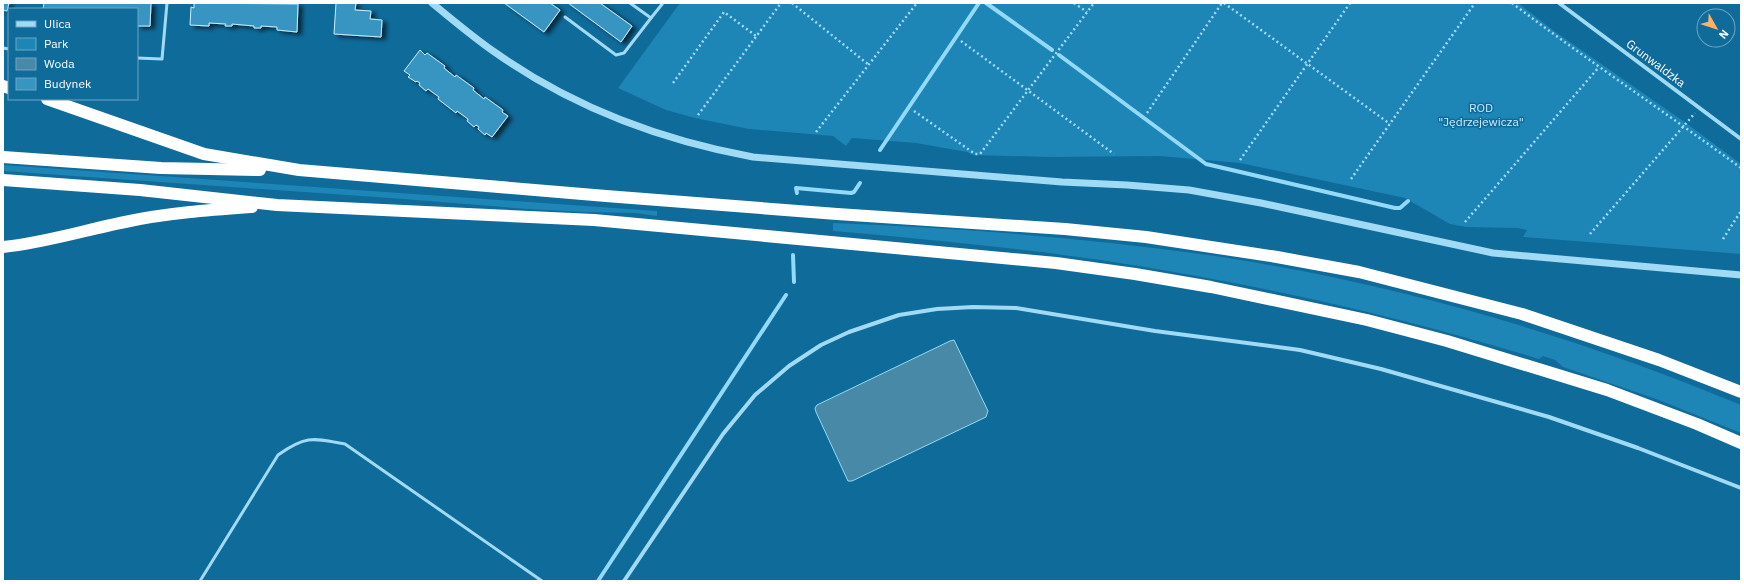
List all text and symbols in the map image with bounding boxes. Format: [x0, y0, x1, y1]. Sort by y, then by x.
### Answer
legend [8, 8, 138, 100]
north arrow [1696, 8, 1736, 48]
text: Ulica [44, 16, 71, 31]
text: N [1716, 27, 1732, 42]
text: Park [44, 36, 69, 51]
street label: Grunwaldzka [1623, 36, 1689, 90]
text: Woda [44, 56, 75, 71]
text: Budynek [44, 76, 92, 91]
park label: ROD "Jędrzejewicza" [1438, 100, 1524, 129]

